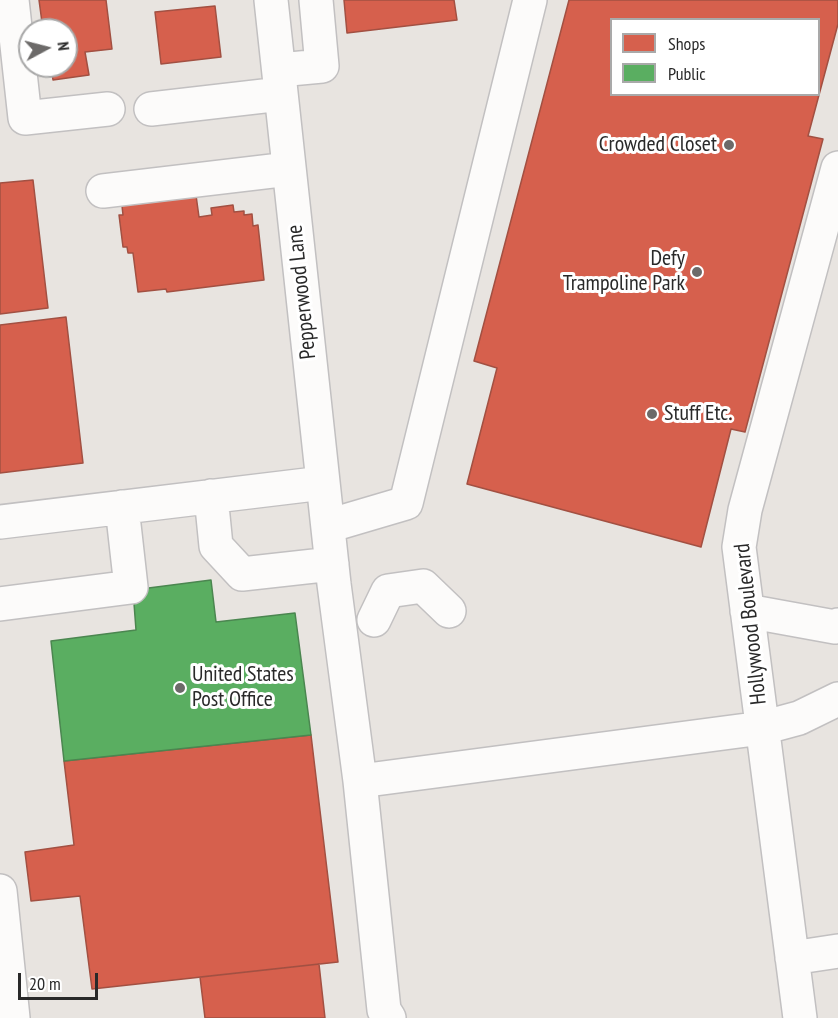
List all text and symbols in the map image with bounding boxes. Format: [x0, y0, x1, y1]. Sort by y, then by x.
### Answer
north arrow [18, 18, 78, 78]
legend [610, 18, 820, 96]
text: Shops [668, 32, 705, 55]
text: N [53, 41, 74, 52]
text: Public [668, 62, 706, 85]
place label: Crowded Closet [599, 132, 717, 158]
marker: Crowded Closet [722, 138, 736, 152]
street label: Pepperwood Lane [282, 224, 322, 360]
place label: Defy Trampoline Park [563, 246, 685, 298]
marker: Defy Trampoline Park [690, 265, 704, 279]
place label: Stuff Etc. [664, 401, 732, 427]
marker: Stuff Etc. [645, 407, 659, 421]
street label: Hollywood Boulevard [729, 542, 773, 706]
place label: United States Post Office [192, 662, 294, 714]
marker: United States Post Office [173, 681, 187, 695]
scale bar [21, 961, 100, 999]
text: 20 m [29, 972, 61, 995]

